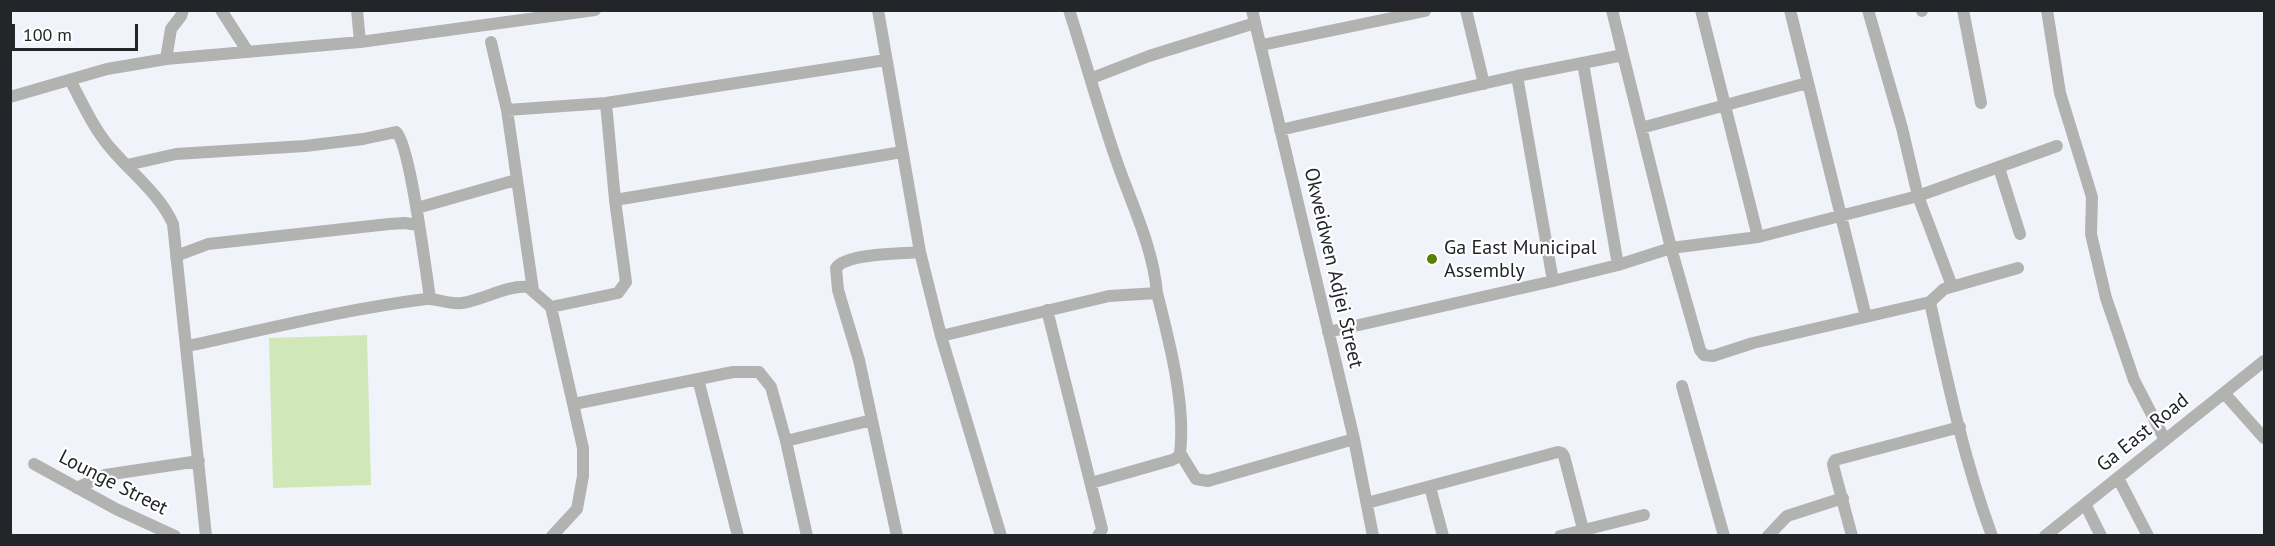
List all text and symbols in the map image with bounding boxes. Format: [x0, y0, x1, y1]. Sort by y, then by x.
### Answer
scale bar [15, 12, 141, 50]
text: 100 m [23, 23, 72, 46]
street label: Okweidwen Adjei Street [1298, 166, 1368, 370]
place label: Ga East Municipal Assembly [1444, 236, 1597, 283]
marker: Ga East Municipal Assembly [1425, 252, 1439, 266]
street label: Ga East Road [2092, 389, 2194, 477]
street label: Lounge Street [55, 445, 171, 521]

